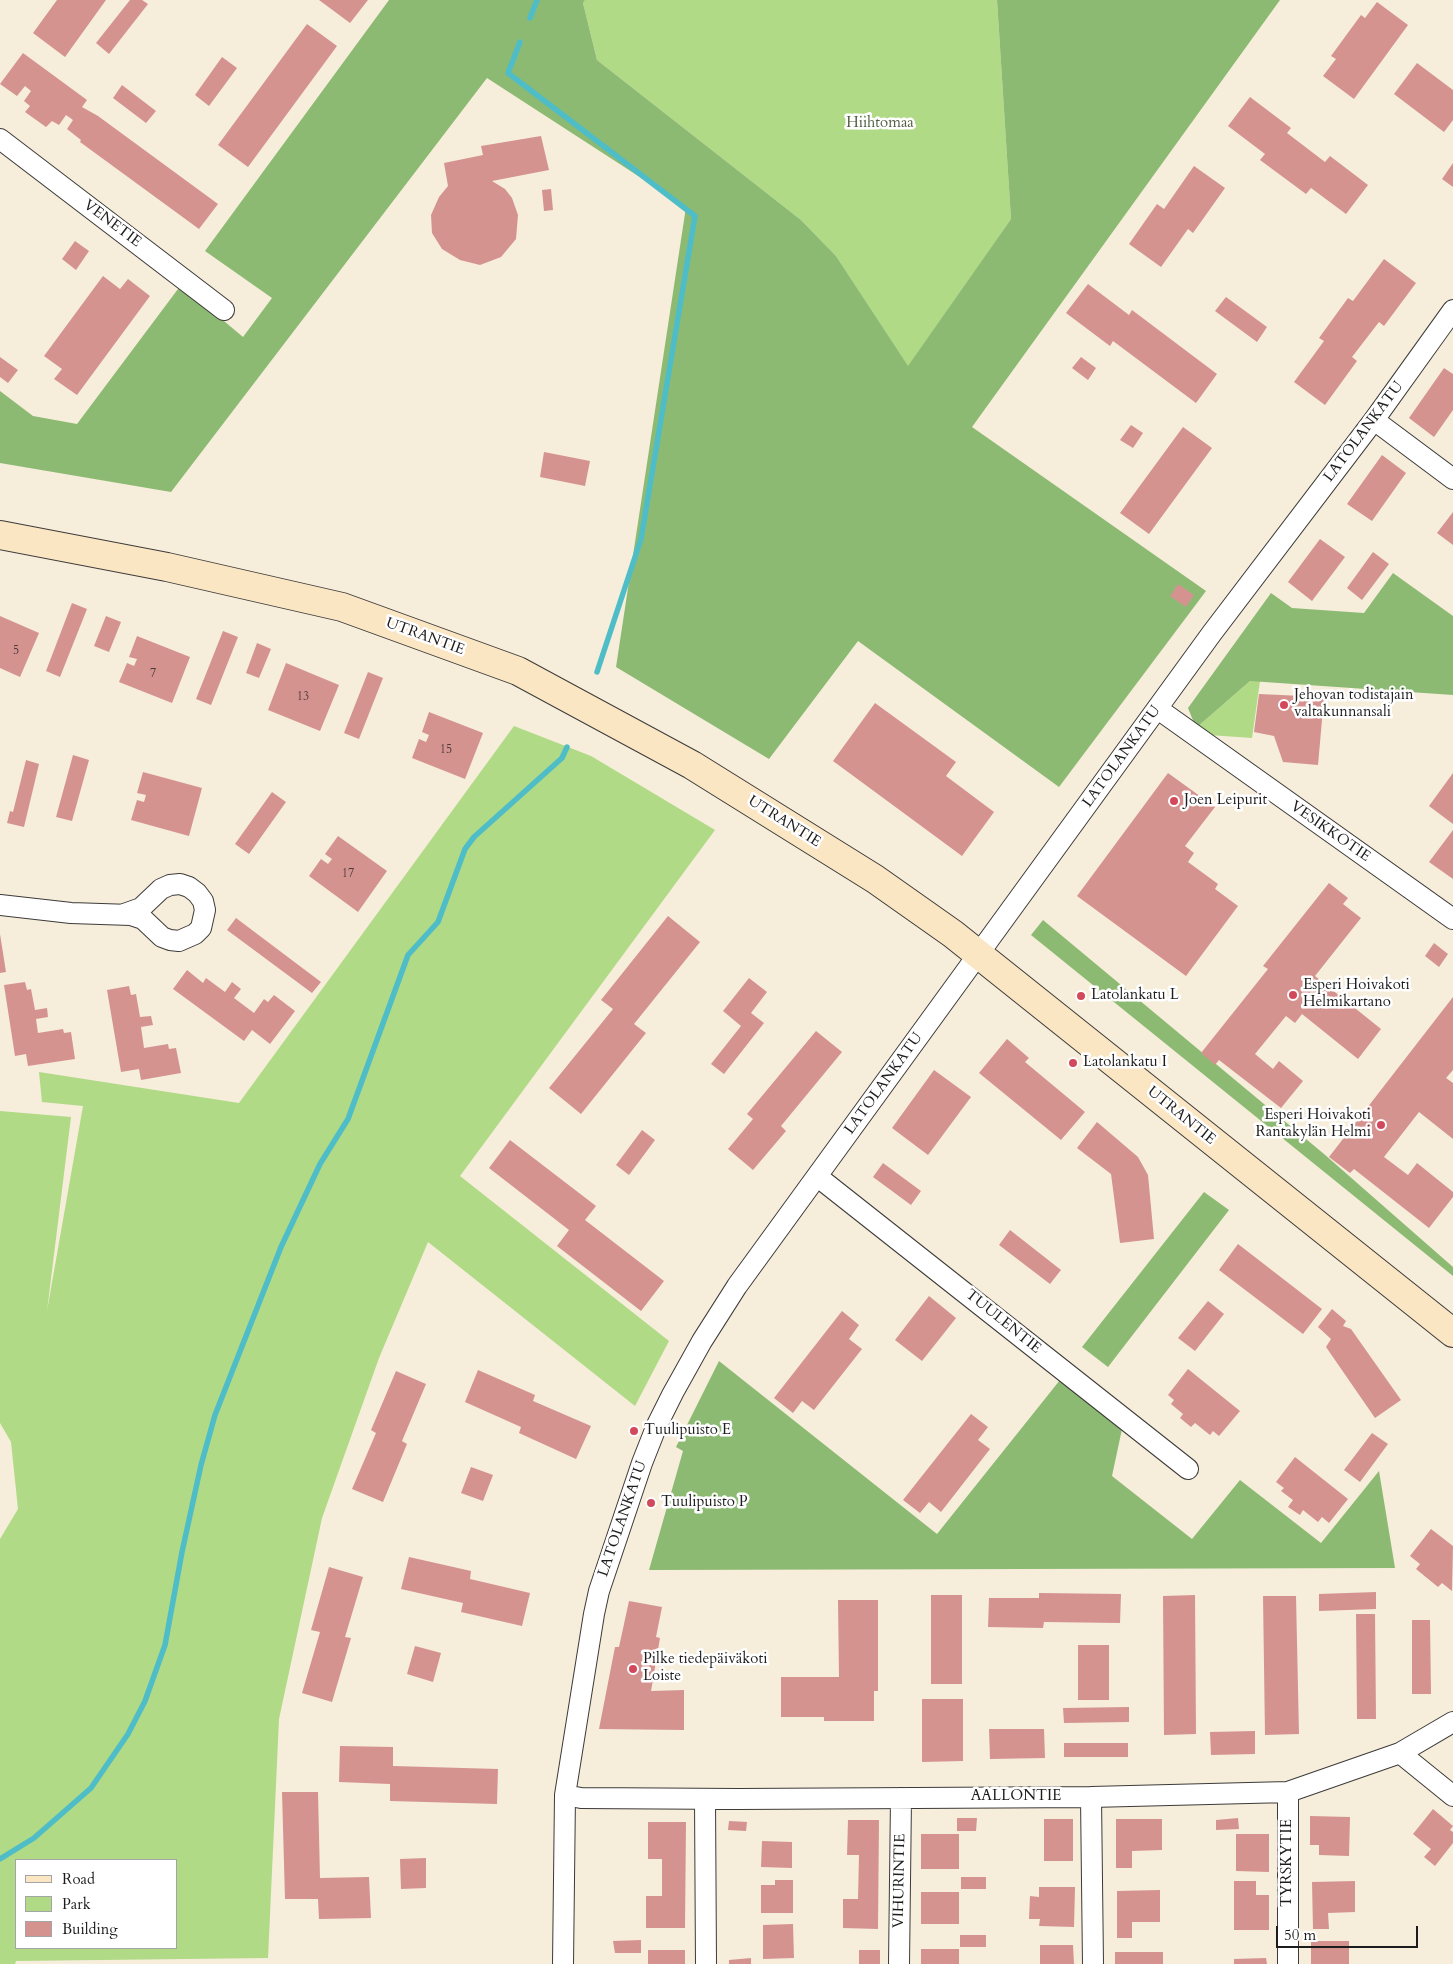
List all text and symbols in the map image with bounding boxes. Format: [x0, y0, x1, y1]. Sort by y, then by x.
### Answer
park label: Hiihtomaa [846, 115, 914, 133]
street label: VENETIE [80, 196, 144, 252]
street label: LATOLANKATU [1320, 378, 1408, 486]
street label: UTRANTIE [383, 614, 467, 660]
house number: 5 [13, 644, 19, 658]
house number: 7 [150, 667, 156, 681]
place label: Jehovan todistajain valtakunnansali [1294, 687, 1414, 722]
house number: 13 [297, 690, 309, 704]
marker: Jehovan todistajain valtakunnansali [1278, 699, 1290, 711]
street label: LATOLANKATU [1079, 703, 1165, 811]
house number: 15 [440, 743, 452, 757]
place label: Joen Leipurit [1184, 792, 1267, 810]
street label: UTRANTIE [744, 793, 824, 851]
marker: Joen Leipurit [1168, 795, 1180, 807]
street label: VESIKKOTIE [1287, 798, 1373, 866]
house number: 17 [342, 867, 354, 881]
place label: Esperi Hoivakoti Helmikartano [1303, 977, 1410, 1012]
place label: Latolankatu L [1091, 987, 1179, 1005]
marker: Esperi Hoivakoti Helmikartano [1287, 989, 1299, 1001]
marker: Latolankatu L [1075, 990, 1087, 1002]
street label: LATOLANKATU [841, 1030, 927, 1138]
place label: Latolankatu I [1083, 1054, 1167, 1072]
marker: Latolankatu I [1067, 1057, 1079, 1069]
street label: UTRANTIE [1143, 1083, 1219, 1149]
place label: Esperi Hoivakoti Rantakylän Helmi [1255, 1107, 1371, 1142]
marker: Esperi Hoivakoti Rantakylän Helmi [1375, 1119, 1387, 1131]
street label: TUULENTIE [962, 1286, 1044, 1358]
place label: Tuulipuisto E [644, 1422, 731, 1440]
marker: Tuulipuisto E [628, 1425, 640, 1437]
street label: LATOLANKATU [595, 1459, 651, 1579]
place label: Tuulipuisto P [661, 1494, 748, 1512]
marker: Tuulipuisto P [645, 1497, 657, 1509]
place label: Pilke tiedepäiväkoti Loiste [643, 1651, 767, 1686]
marker: Pilke tiedepäiväkoti Loiste [627, 1663, 639, 1675]
street label: AALLONTIE [971, 1788, 1061, 1806]
street label: TYRSKYTIE [1279, 1819, 1297, 1907]
street label: VIHURINTIE [890, 1834, 910, 1928]
legend [15, 1859, 178, 1949]
text: Road [62, 1869, 95, 1889]
text: Park [62, 1894, 91, 1914]
scale bar [1278, 1916, 1420, 1948]
text: Building [62, 1919, 118, 1939]
text: 50 m [1284, 1925, 1316, 1945]

